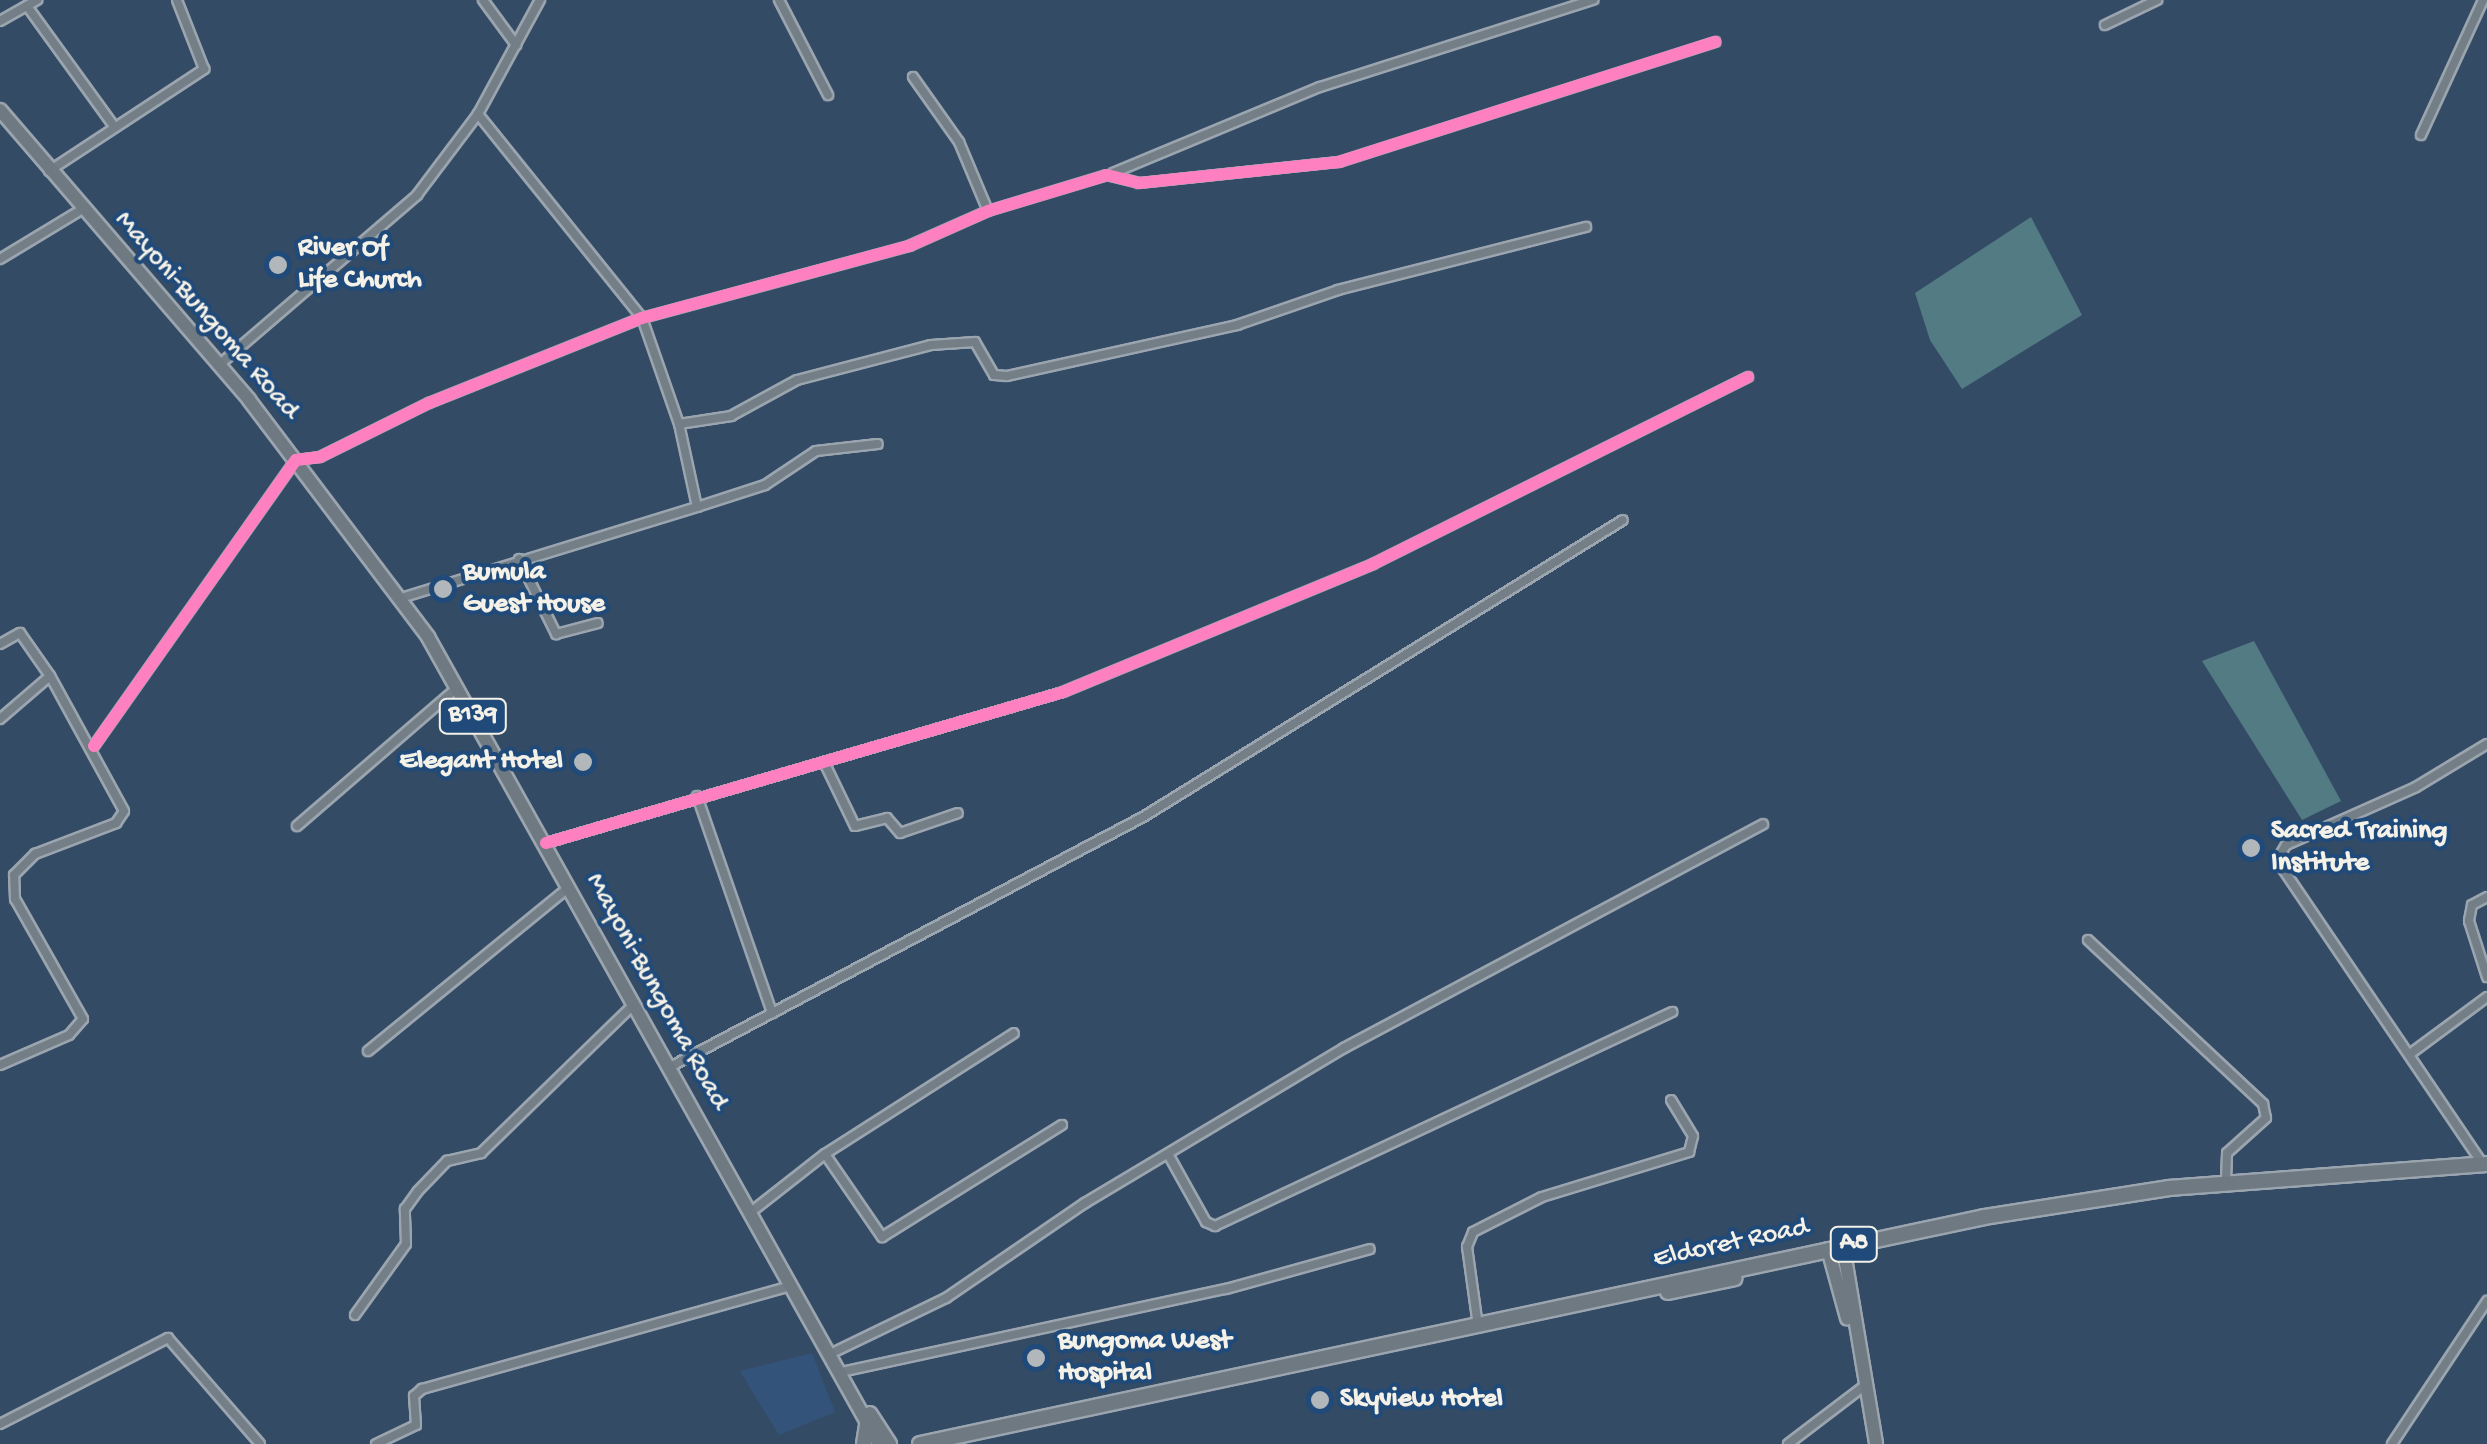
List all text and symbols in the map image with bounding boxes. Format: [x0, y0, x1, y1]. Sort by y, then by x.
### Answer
street label: Mayoni-Bungoma Road [106, 205, 306, 427]
place label: River Of Life Church [298, 232, 422, 298]
marker: River Of Life Church [267, 254, 289, 276]
place label: Bumula Guest House [463, 556, 605, 622]
marker: Bumula Guest House [432, 578, 454, 600]
road number: B139 [438, 696, 508, 736]
place label: Elegant Hotel [400, 745, 563, 779]
marker: Elegant Hotel [572, 751, 594, 773]
place label: Sacred Training Institute [2271, 815, 2447, 881]
marker: Sacred Training Institute [2240, 837, 2262, 859]
street label: Mayoni-Bungoma Road [577, 868, 735, 1116]
street label: Eldoret Road [1650, 1211, 1812, 1277]
road number: A8 [1829, 1224, 1879, 1264]
place label: Bungoma West Hospital [1058, 1325, 1231, 1391]
marker: Bungoma West Hospital [1023, 1345, 1049, 1371]
place label: Skyview Hotel [1340, 1383, 1503, 1417]
marker: Skyview Hotel [1309, 1389, 1331, 1411]

